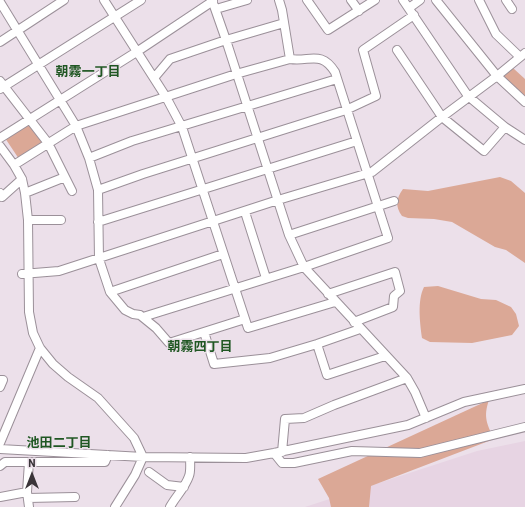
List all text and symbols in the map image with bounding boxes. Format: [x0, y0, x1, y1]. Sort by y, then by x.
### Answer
district label: 朝霧一丁目 [56, 64, 120, 80]
district label: 朝霧四丁目 [168, 339, 232, 355]
district label: 池田二丁目 [27, 435, 91, 451]
north arrow [12, 455, 52, 495]
text: N [28, 456, 36, 469]

